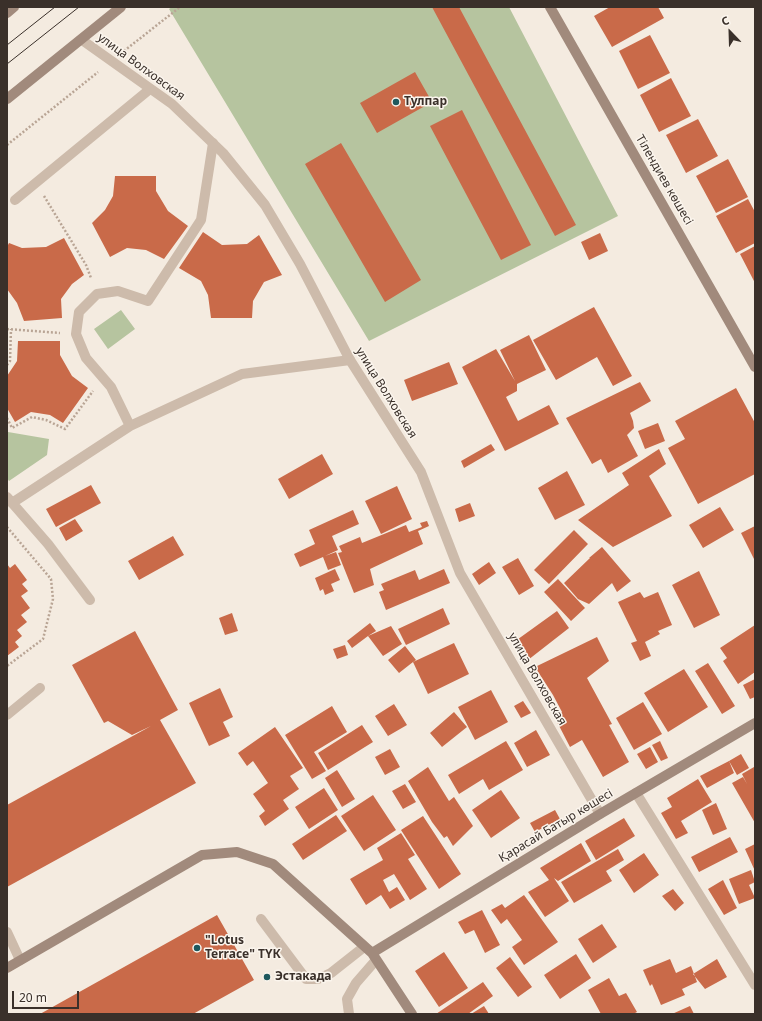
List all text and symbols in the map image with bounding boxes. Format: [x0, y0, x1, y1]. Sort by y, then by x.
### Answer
north arrow [710, 12, 750, 52]
text: С [719, 12, 731, 29]
street label: улица Волховская [94, 30, 188, 104]
place label: Тулпар [404, 95, 447, 109]
marker: Тулпар [391, 97, 401, 107]
street label: Тілендиев көшесі [632, 132, 696, 228]
street label: улица Волховская [352, 345, 420, 441]
street label: улица Волховская [505, 630, 569, 728]
street label: Қарасай Батыр көшесі [496, 786, 616, 866]
place label: "Lotus Terrace" ТҮК [205, 934, 281, 962]
marker: "Lotus Terrace" ТҮК [192, 943, 202, 953]
place label: Эстакада [275, 970, 331, 984]
marker: Эстакада [262, 972, 272, 982]
scale bar [14, 983, 81, 1009]
text: 20 m [19, 989, 47, 1006]

